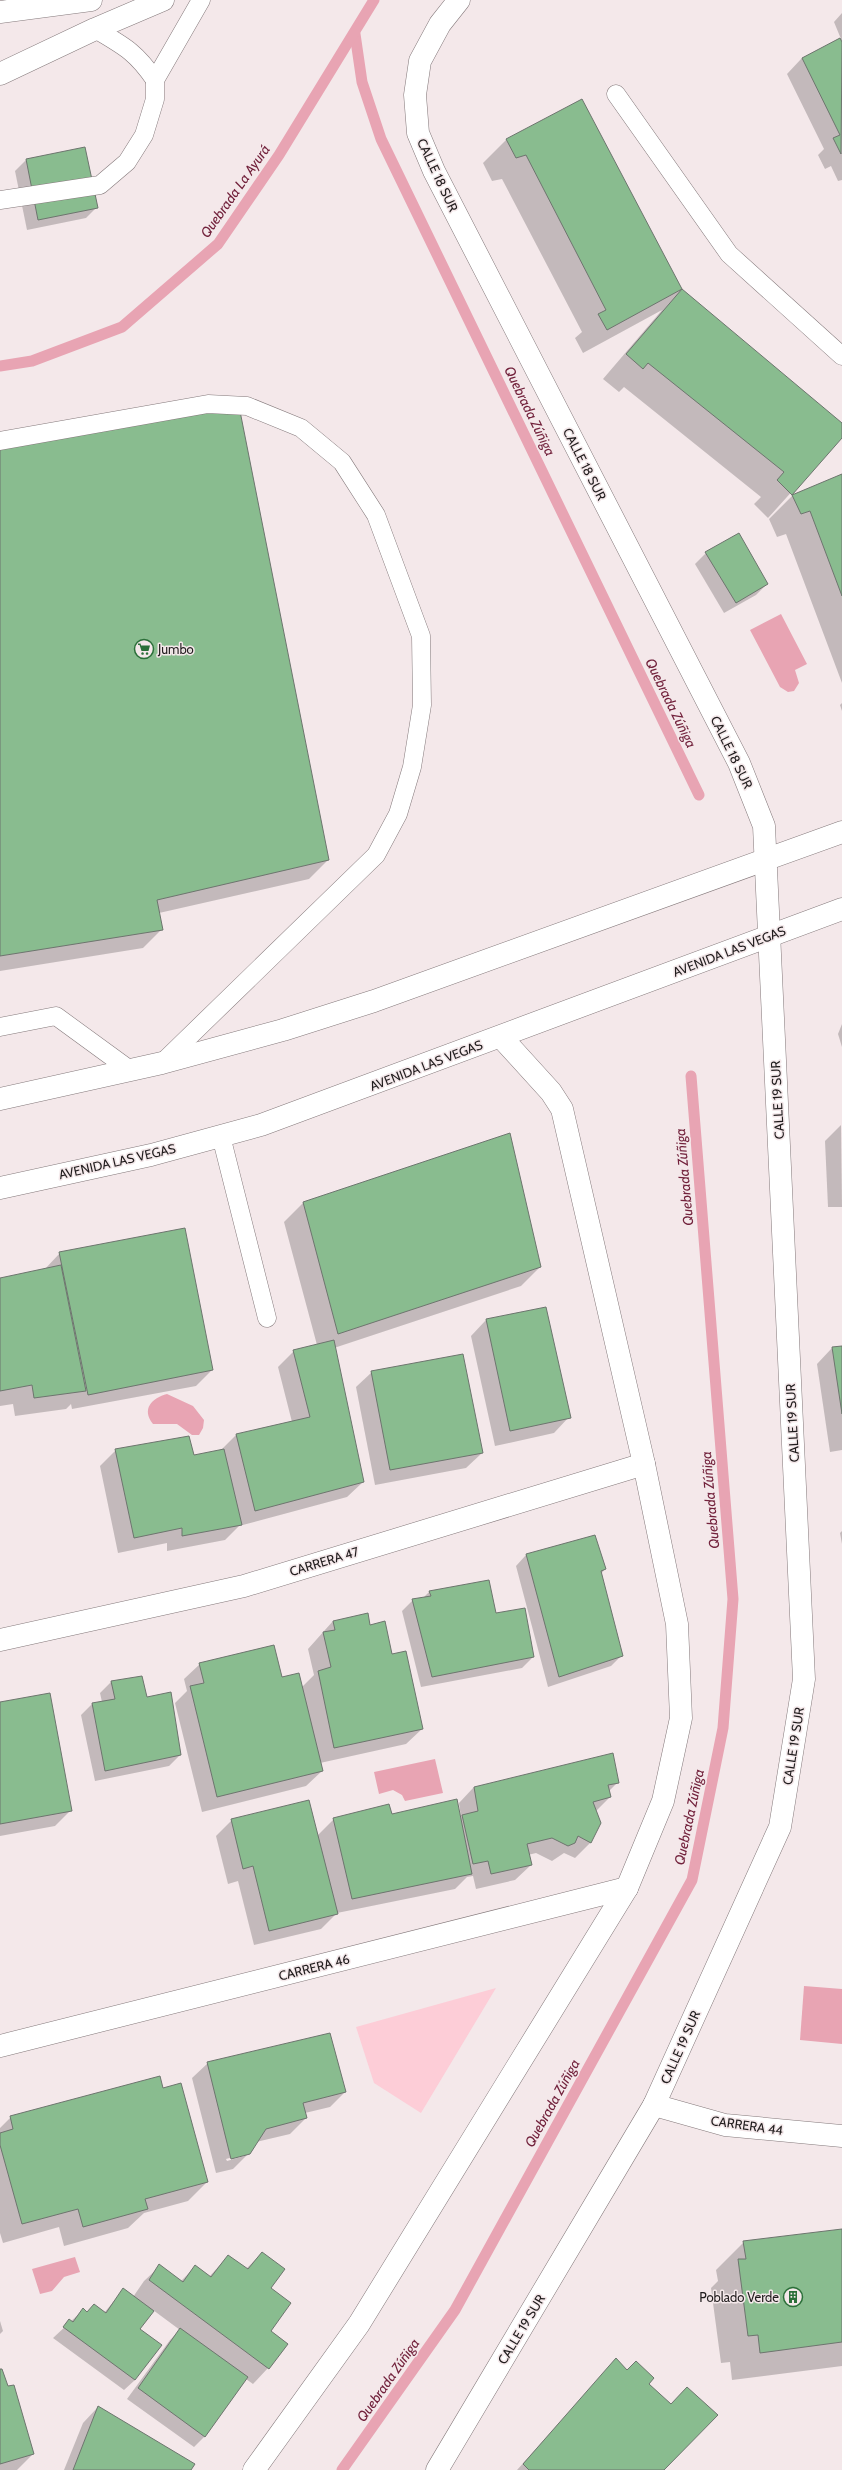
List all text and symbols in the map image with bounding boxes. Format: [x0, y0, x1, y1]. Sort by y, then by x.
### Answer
street label: CALLE 18 SUR [414, 136, 462, 214]
water label: Quebrada La Ayurá [196, 141, 274, 241]
water label: Quebrada Zúñiga [501, 363, 559, 459]
street label: CALLE 18 SUR [560, 425, 610, 503]
supermarket icon: Jumbo [133, 638, 155, 660]
place label: Jumbo [157, 641, 194, 657]
water label: Quebrada Zúñiga [642, 655, 700, 751]
street label: CALLE 18 SUR [707, 713, 757, 791]
street label: AVENIDA LAS VEGAS [670, 922, 788, 980]
street label: AVENIDA LAS VEGAS [367, 1036, 485, 1094]
street label: CALLE 19 SUR [767, 1060, 787, 1140]
water label: Quebrada Zúñiga [671, 1128, 697, 1226]
street label: AVENIDA LAS VEGAS [57, 1140, 177, 1182]
street label: CALLE 19 SUR [782, 1383, 802, 1463]
water label: Quebrada Zúñiga [697, 1451, 723, 1549]
street label: CARRERA 47 [287, 1543, 361, 1579]
street label: CALLE 19 SUR [779, 1706, 807, 1786]
water label: Quebrada Zúñiga [670, 1767, 708, 1867]
street label: CARRERA 46 [277, 1950, 351, 1984]
street label: CALLE 19 SUR [657, 2008, 703, 2086]
water label: Quebrada Zúñiga [520, 2056, 584, 2150]
street label: CARRERA 44 [710, 2112, 785, 2138]
building icon: Poblado Verde [782, 2286, 804, 2308]
place label: Poblado Verde [699, 2289, 779, 2305]
street label: CALLE 19 SUR [494, 2291, 548, 2367]
water label: Quebrada Zúñiga [353, 2335, 423, 2425]

